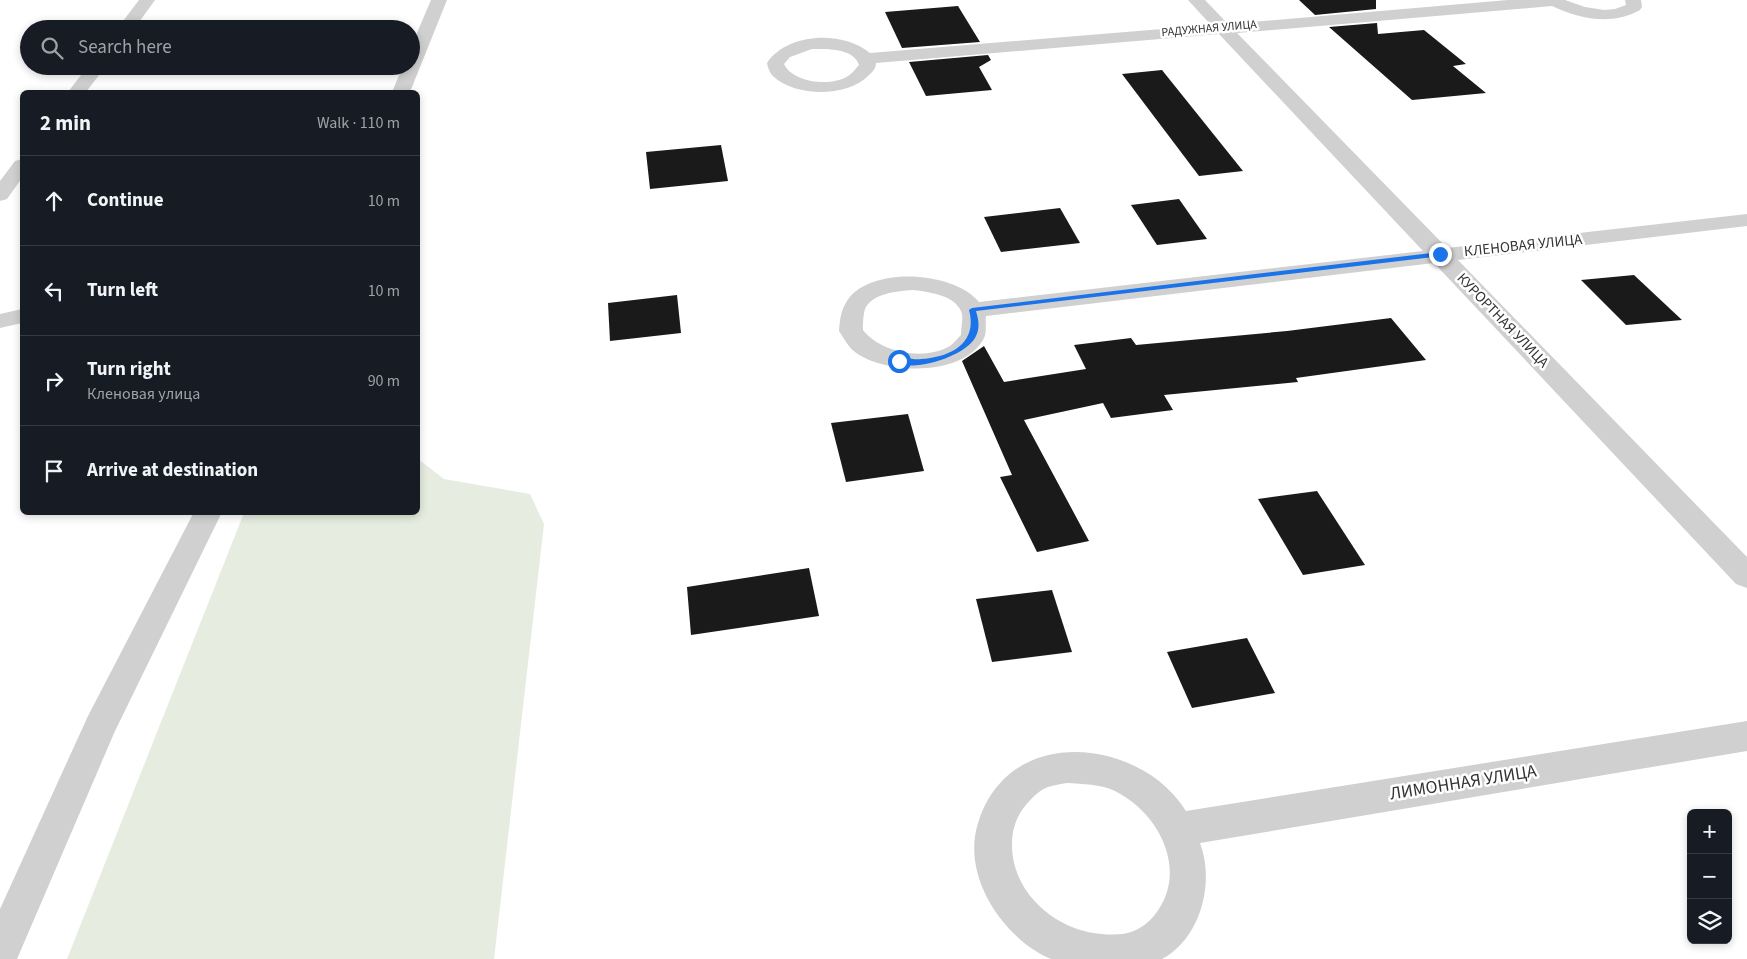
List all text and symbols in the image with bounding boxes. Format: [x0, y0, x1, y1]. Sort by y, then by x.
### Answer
street label: РАДУЖНАЯ УЛИЦА [1161, 16, 1258, 41]
search box [20, 20, 420, 75]
icon: search [38, 34, 66, 62]
text: Search here [78, 34, 172, 61]
text: 2 min [40, 108, 91, 138]
text: Walk · 110 m [317, 112, 400, 134]
icon: ahead [40, 187, 68, 215]
text: Continue [87, 187, 164, 214]
text: 10 m [368, 190, 400, 212]
street label: КЛЕНОВАЯ УЛИЦА [1463, 229, 1584, 262]
route end [1429, 243, 1452, 266]
street label: КУРОРТНАЯ УЛИЦА [1452, 268, 1554, 373]
icon: left [40, 277, 68, 305]
text: Turn left [87, 277, 158, 304]
text: 10 m [368, 280, 400, 302]
route start [888, 350, 911, 373]
text: Turn right [87, 356, 171, 383]
icon: right [40, 367, 68, 395]
text: 90 m [368, 370, 400, 392]
text: Кленовая улица [87, 383, 200, 405]
icon: arrive [40, 457, 68, 485]
text: Arrive at destination [87, 457, 258, 484]
street label: ЛИМОННАЯ УЛИЦА [1388, 759, 1538, 806]
map controls [1687, 809, 1732, 944]
button: + [1687, 809, 1732, 854]
button: − [1687, 854, 1732, 899]
button: layers [1687, 899, 1732, 944]

